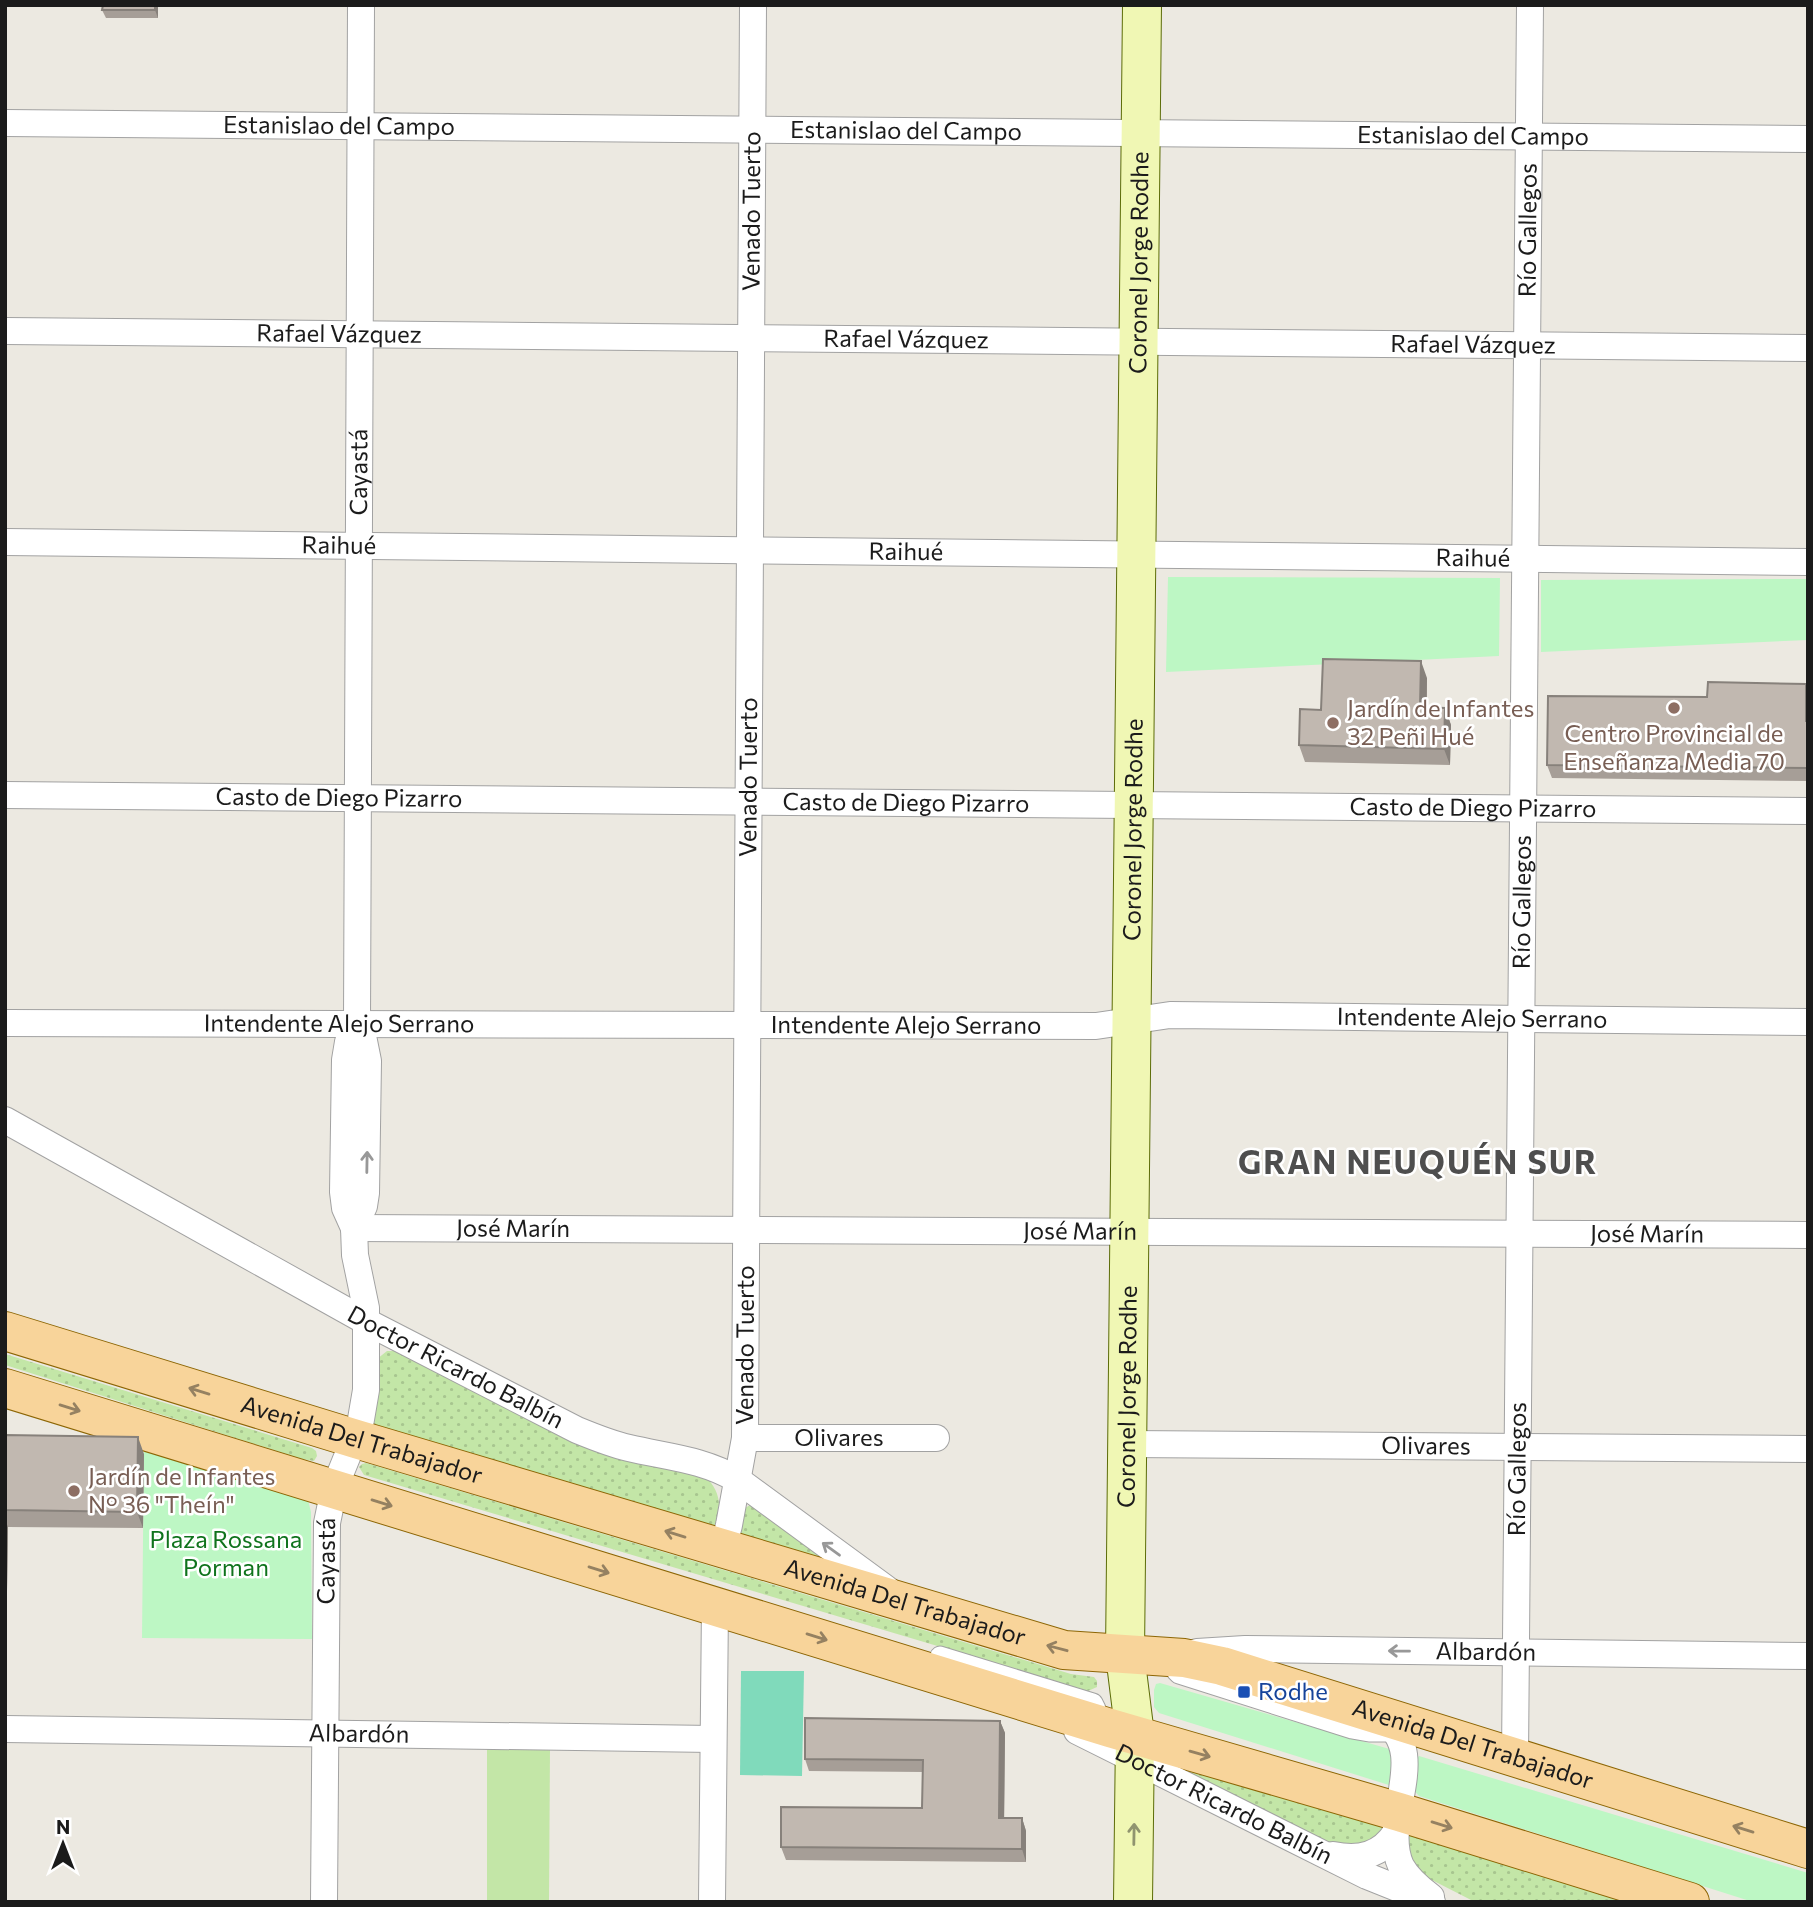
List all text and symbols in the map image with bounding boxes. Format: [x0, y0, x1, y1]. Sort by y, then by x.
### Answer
street label: Estanislao del Campo [223, 109, 455, 140]
street label: Estanislao del Campo [790, 114, 1022, 145]
street label: Estanislao del Campo [1357, 119, 1589, 150]
street label: Venado Tuerto [735, 131, 765, 291]
street label: Coronel Jorge Rodhe [1122, 151, 1153, 374]
street label: Río Gallegos [1512, 163, 1542, 297]
street label: Rafael Vázquez [256, 317, 422, 348]
street label: Rafael Vázquez [823, 323, 989, 353]
street label: Rafael Vázquez [1390, 328, 1556, 359]
street label: Cayastá [343, 429, 372, 515]
street label: Raihué [302, 529, 376, 559]
street label: Raihué [869, 536, 943, 565]
street label: Raihué [1435, 542, 1510, 572]
place label: Jardín de Infantes 32 Peñi Hué [1347, 693, 1534, 750]
street label: Venado Tuerto [732, 697, 762, 857]
marker: Centro Provincial de Enseñanza Media 70 [1666, 700, 1682, 716]
marker: Jardín de Infantes 32 Peñi Hué [1325, 715, 1341, 731]
street label: Coronel Jorge Rodhe [1116, 718, 1148, 941]
place label: Centro Provincial de Enseñanza Media 70 [1563, 718, 1785, 775]
street label: Casto de Diego Pizarro [215, 781, 463, 812]
street label: Casto de Diego Pizarro [782, 786, 1029, 817]
street label: Casto de Diego Pizarro [1349, 791, 1596, 822]
street label: Río Gallegos [1506, 835, 1536, 969]
street label: Intendente Alejo Serrano [1337, 1001, 1608, 1033]
street label: Intendente Alejo Serrano [204, 1008, 474, 1037]
street label: Intendente Alejo Serrano [771, 1009, 1041, 1039]
district label: GRAN NEUQUÉN SUR [1238, 1141, 1598, 1181]
one-way arrow [360, 1151, 373, 1174]
street label: José Marín [456, 1212, 570, 1242]
street label: José Marín [1023, 1215, 1137, 1245]
street label: José Marín [1590, 1218, 1704, 1247]
street label: Venado Tuerto [729, 1265, 759, 1425]
street label: Coronel Jorge Rodhe [1111, 1285, 1142, 1508]
street label: Doctor Ricardo Balbín [343, 1298, 569, 1434]
one-way arrow [188, 1383, 210, 1396]
street label: Avenida Del Trabajador [238, 1389, 487, 1489]
street label: Río Gallegos [1501, 1402, 1531, 1536]
one-way arrow [59, 1403, 81, 1416]
street label: Olivares [794, 1422, 884, 1451]
street label: Olivares [1381, 1430, 1471, 1460]
place label: Jardín de Infantes N° 36 "Theín" [88, 1461, 275, 1518]
marker: Jardín de Infantes N° 36 "Theín" [66, 1483, 82, 1499]
one-way arrow [370, 1498, 392, 1511]
street label: Cayastá [310, 1518, 340, 1604]
park label: Plaza Rossana Porman [150, 1524, 302, 1581]
one-way arrow [664, 1527, 686, 1540]
one-way arrow [823, 1541, 841, 1556]
street label: Avenida Del Trabajador [781, 1551, 1030, 1651]
one-way arrow [588, 1565, 610, 1578]
one-way arrow [805, 1632, 827, 1645]
street label: Albardón [1435, 1635, 1536, 1666]
one-way arrow [1046, 1641, 1069, 1654]
one-way arrow [1388, 1644, 1411, 1658]
place label: Rodhe [1258, 1676, 1328, 1705]
marker: Rodhe [1236, 1684, 1252, 1700]
street label: Avenida Del Trabajador [1349, 1692, 1598, 1794]
street label: Albardón [308, 1717, 409, 1748]
street label: Doctor Ricardo Balbín [1111, 1737, 1338, 1869]
one-way arrow [1189, 1749, 1211, 1762]
north arrow [28, 1809, 98, 1879]
text: N [56, 1815, 70, 1838]
one-way arrow [1431, 1820, 1453, 1833]
one-way arrow [1127, 1822, 1140, 1845]
one-way arrow [1732, 1822, 1754, 1834]

